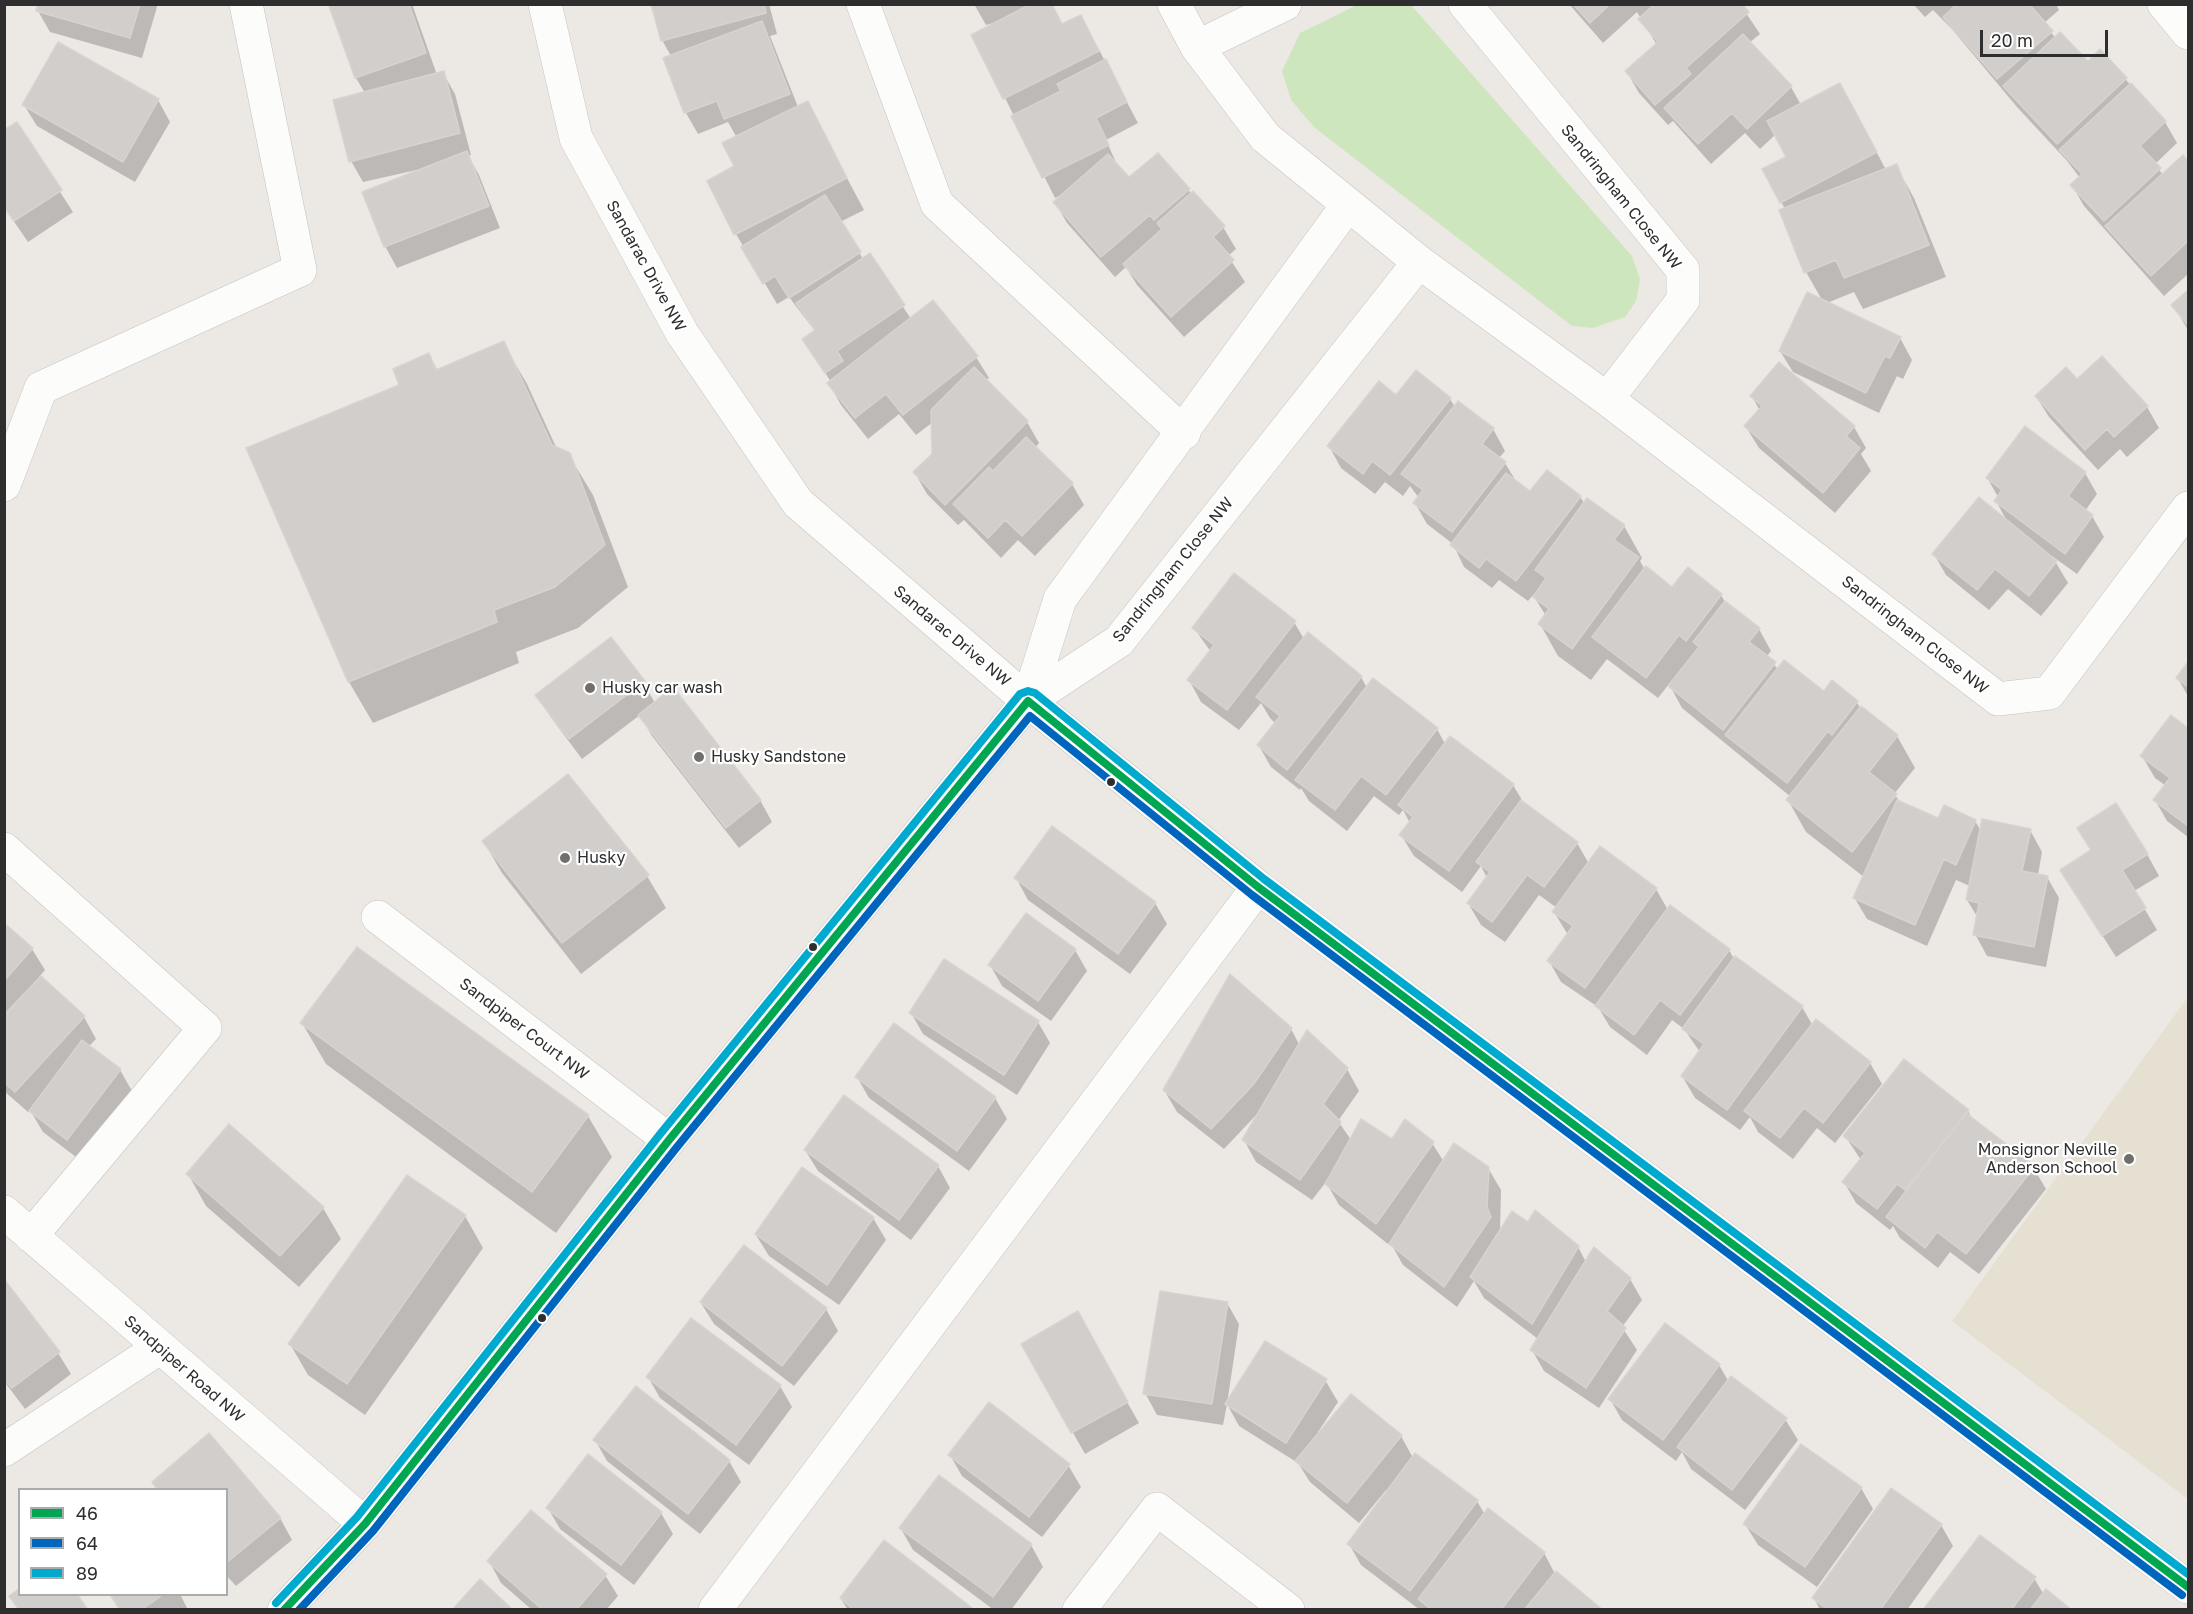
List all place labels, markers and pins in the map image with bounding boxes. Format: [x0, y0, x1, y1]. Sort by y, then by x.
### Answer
place label: Husky car wash [602, 678, 722, 698]
marker: Husky car wash [583, 681, 597, 695]
place label: Husky Sandstone [711, 747, 846, 767]
marker: Husky Sandstone [692, 750, 706, 764]
unlabelled marker [1105, 776, 1117, 788]
place label: Husky [577, 848, 625, 868]
marker: Husky [558, 851, 572, 865]
unlabelled marker [807, 941, 819, 953]
place label: Monsignor Neville Anderson School [1978, 1140, 2117, 1178]
marker: Monsignor Neville Anderson School [2122, 1152, 2136, 1166]
unlabelled marker [536, 1312, 548, 1324]

